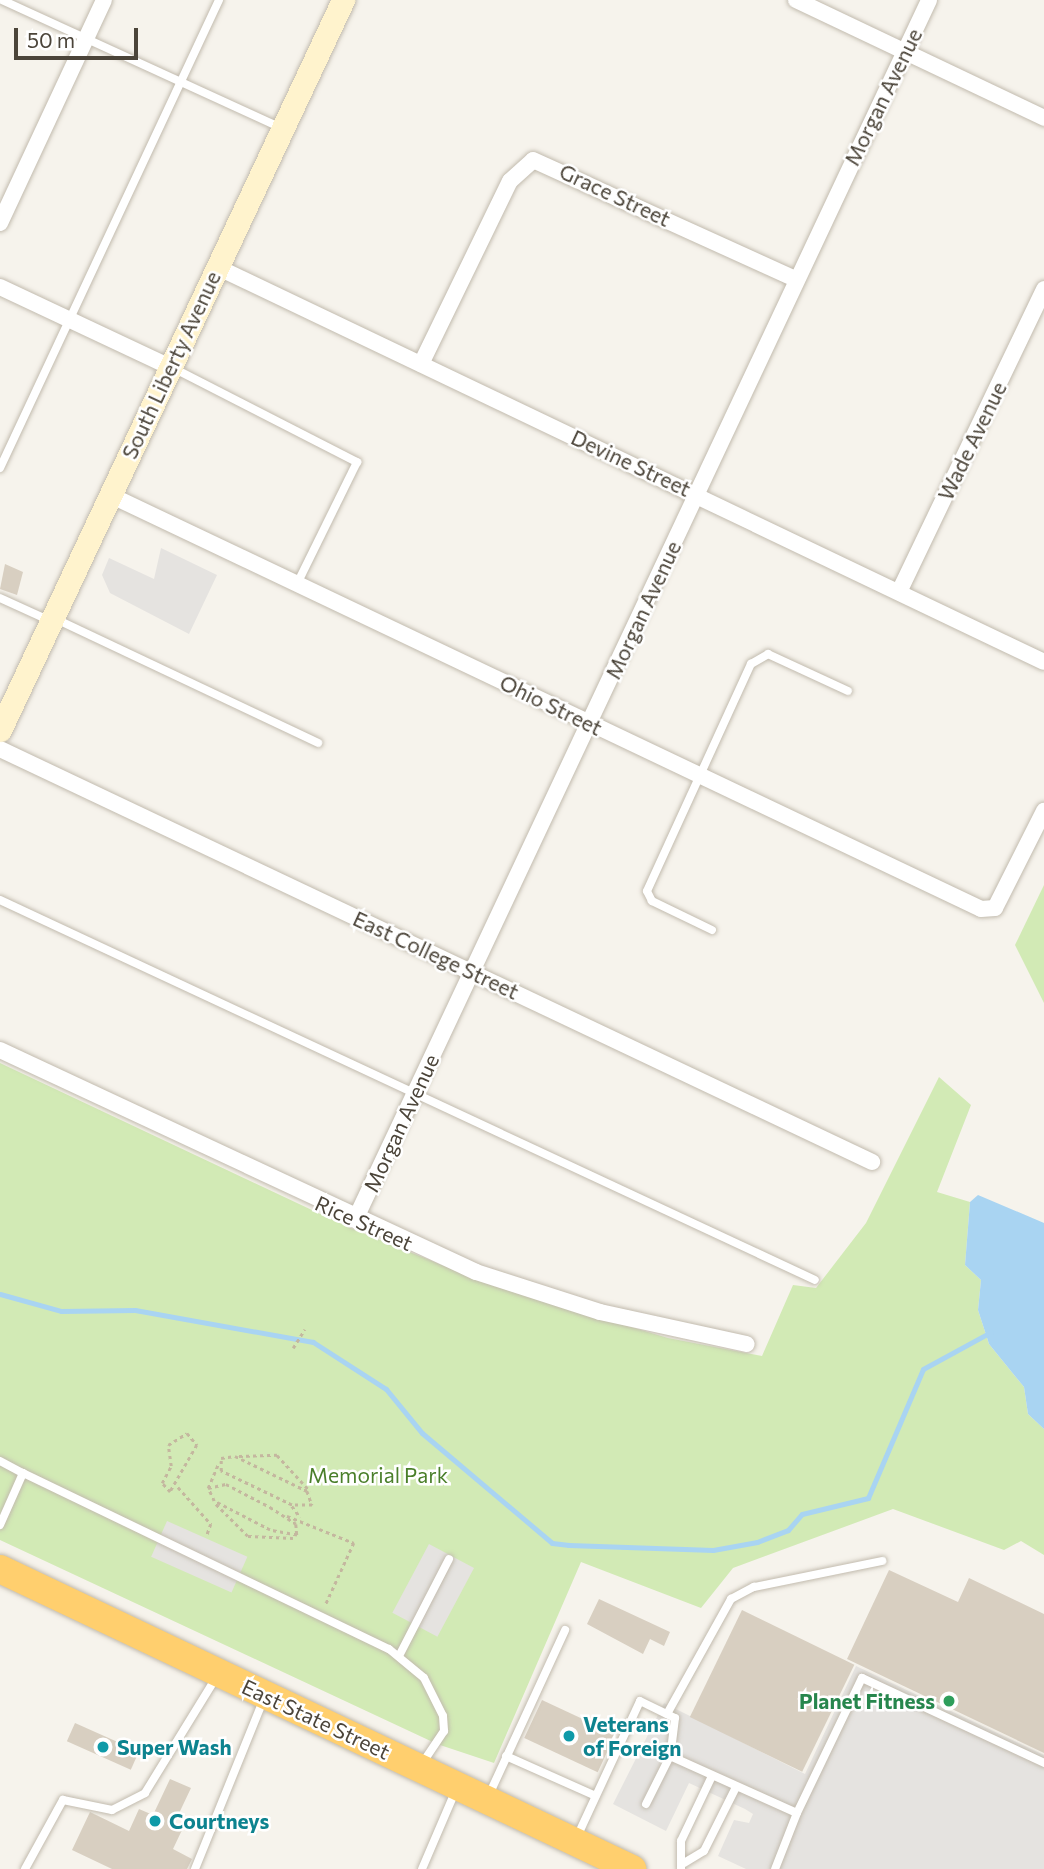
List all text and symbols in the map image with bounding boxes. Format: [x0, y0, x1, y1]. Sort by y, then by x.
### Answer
scale bar [18, 14, 142, 58]
street label: Morgan Avenue [839, 24, 927, 170]
text: 50 m [27, 27, 75, 52]
street label: Grace Street [556, 158, 674, 232]
street label: South Liberty Avenue [116, 267, 226, 463]
street label: Wade Avenue [933, 378, 1011, 504]
street label: Devine Street [567, 424, 695, 502]
street label: Morgan Avenue [600, 537, 686, 683]
street label: Ohio Street [496, 669, 606, 741]
street label: East College Street [349, 906, 523, 1004]
street label: Morgan Avenue [358, 1050, 444, 1196]
street label: Rice Street [311, 1190, 417, 1256]
park label: Memorial Park [308, 1462, 448, 1488]
street label: East State Street [238, 1674, 394, 1764]
place label: Planet Fitness [799, 1688, 935, 1714]
marker: Planet Fitness [941, 1693, 957, 1709]
place label: Veterans of Foreign [583, 1711, 681, 1761]
marker: Veterans of Foreign [561, 1728, 577, 1744]
place label: Super Wash [117, 1734, 232, 1760]
marker: Super Wash [95, 1739, 111, 1755]
place label: Courtneys [169, 1808, 269, 1834]
marker: Courtneys [147, 1813, 163, 1829]

